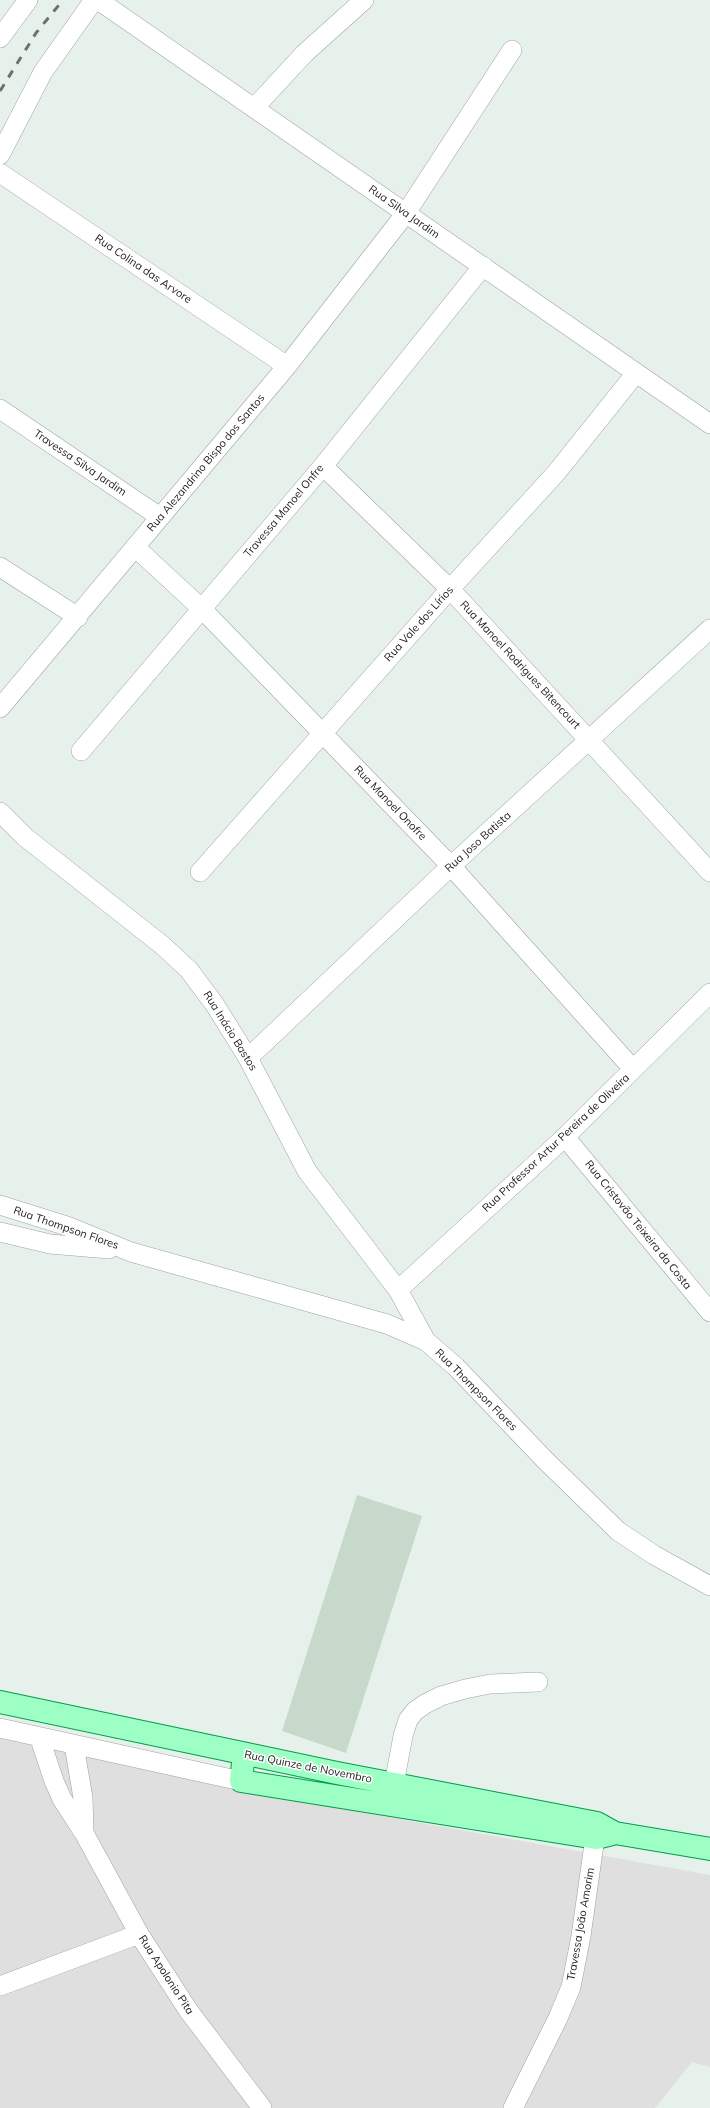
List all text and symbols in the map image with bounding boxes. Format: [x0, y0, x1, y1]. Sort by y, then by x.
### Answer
street label: Rua Silva Jardim [366, 183, 442, 241]
street label: Rua Colina das Arvore [92, 232, 194, 306]
street label: Rua Alezandrino Bispo dos Santos [145, 392, 267, 534]
street label: Travessa Silva Jardim [31, 427, 129, 499]
street label: Travessa Manoel Onfre [241, 462, 327, 560]
street label: Rua Vale dos Lírios [382, 584, 456, 664]
street label: Rua Manoel Rodrigues Bitencourt [457, 598, 583, 732]
street label: Rua Manoel Onofre [351, 763, 429, 843]
street label: Rua Joso Batista [442, 809, 514, 875]
street label: Rua Inácio Bastos [200, 989, 260, 1073]
street label: Rua Professor Artur Pereira de Oliveira [480, 1071, 632, 1215]
street label: Rua Cristovão Teixeira da Costa [582, 1158, 694, 1292]
street label: Rua Thompson Flores [12, 1204, 120, 1252]
street label: Rua Thompson Flores [432, 1346, 520, 1434]
street label: Rua Quinze de Novembro [243, 1748, 373, 1786]
street label: Travessa João Amorim [565, 1867, 597, 1981]
street label: Rua Apolonio Pita [135, 1933, 197, 2017]

